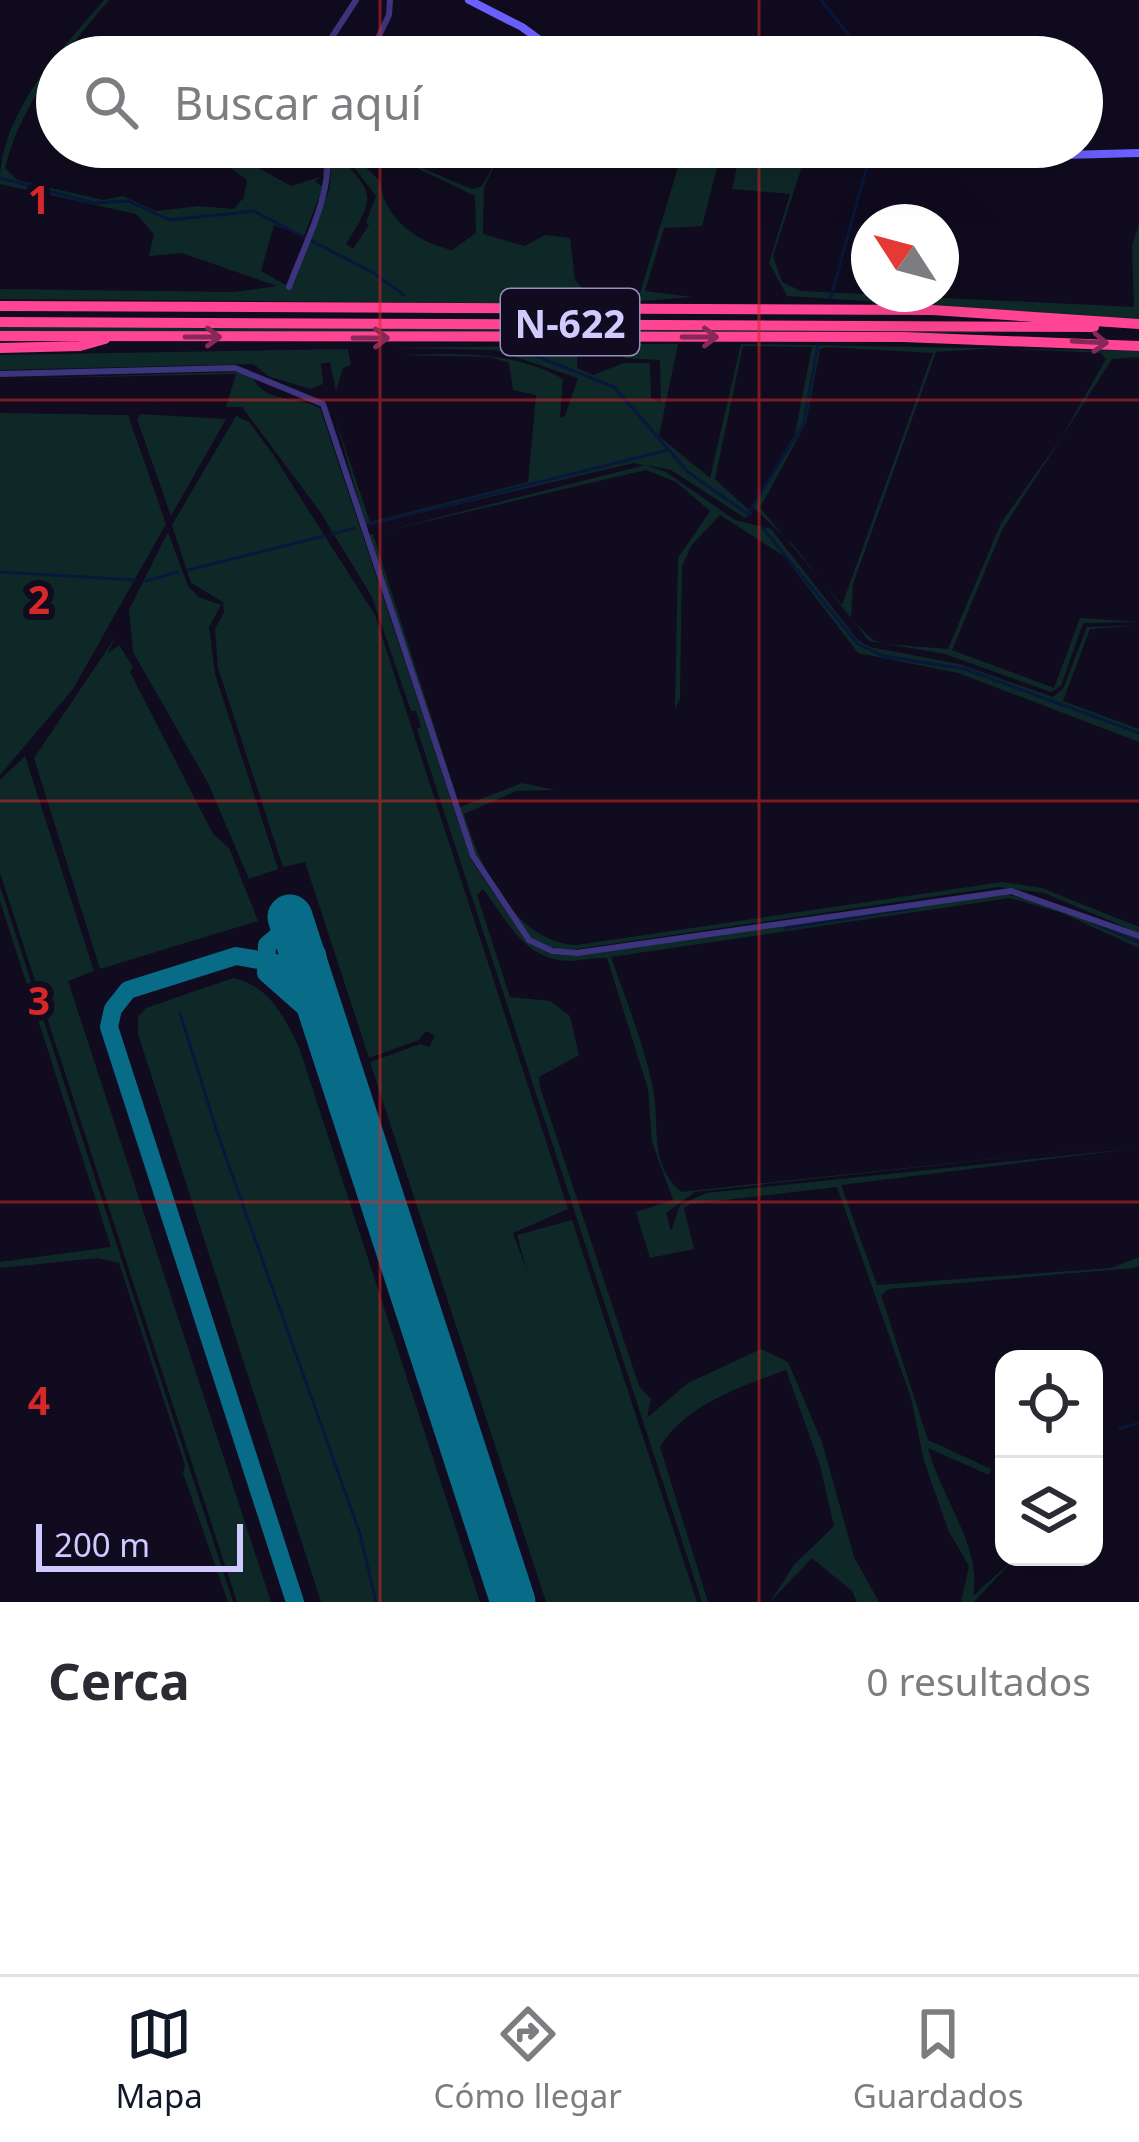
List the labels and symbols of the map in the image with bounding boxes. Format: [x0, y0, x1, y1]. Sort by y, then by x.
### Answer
text: 1 [28, 172, 50, 225]
north arrow [851, 204, 959, 312]
road number: N-622 [501, 289, 639, 355]
one-way arrow [183, 326, 222, 348]
one-way arrow [680, 326, 719, 348]
one-way arrow [351, 327, 390, 349]
one-way arrow [1070, 330, 1109, 353]
text: 2 [28, 572, 50, 625]
text: 3 [28, 973, 50, 1026]
text: 4 [28, 1373, 50, 1426]
scale bar [36, 1518, 243, 1571]

